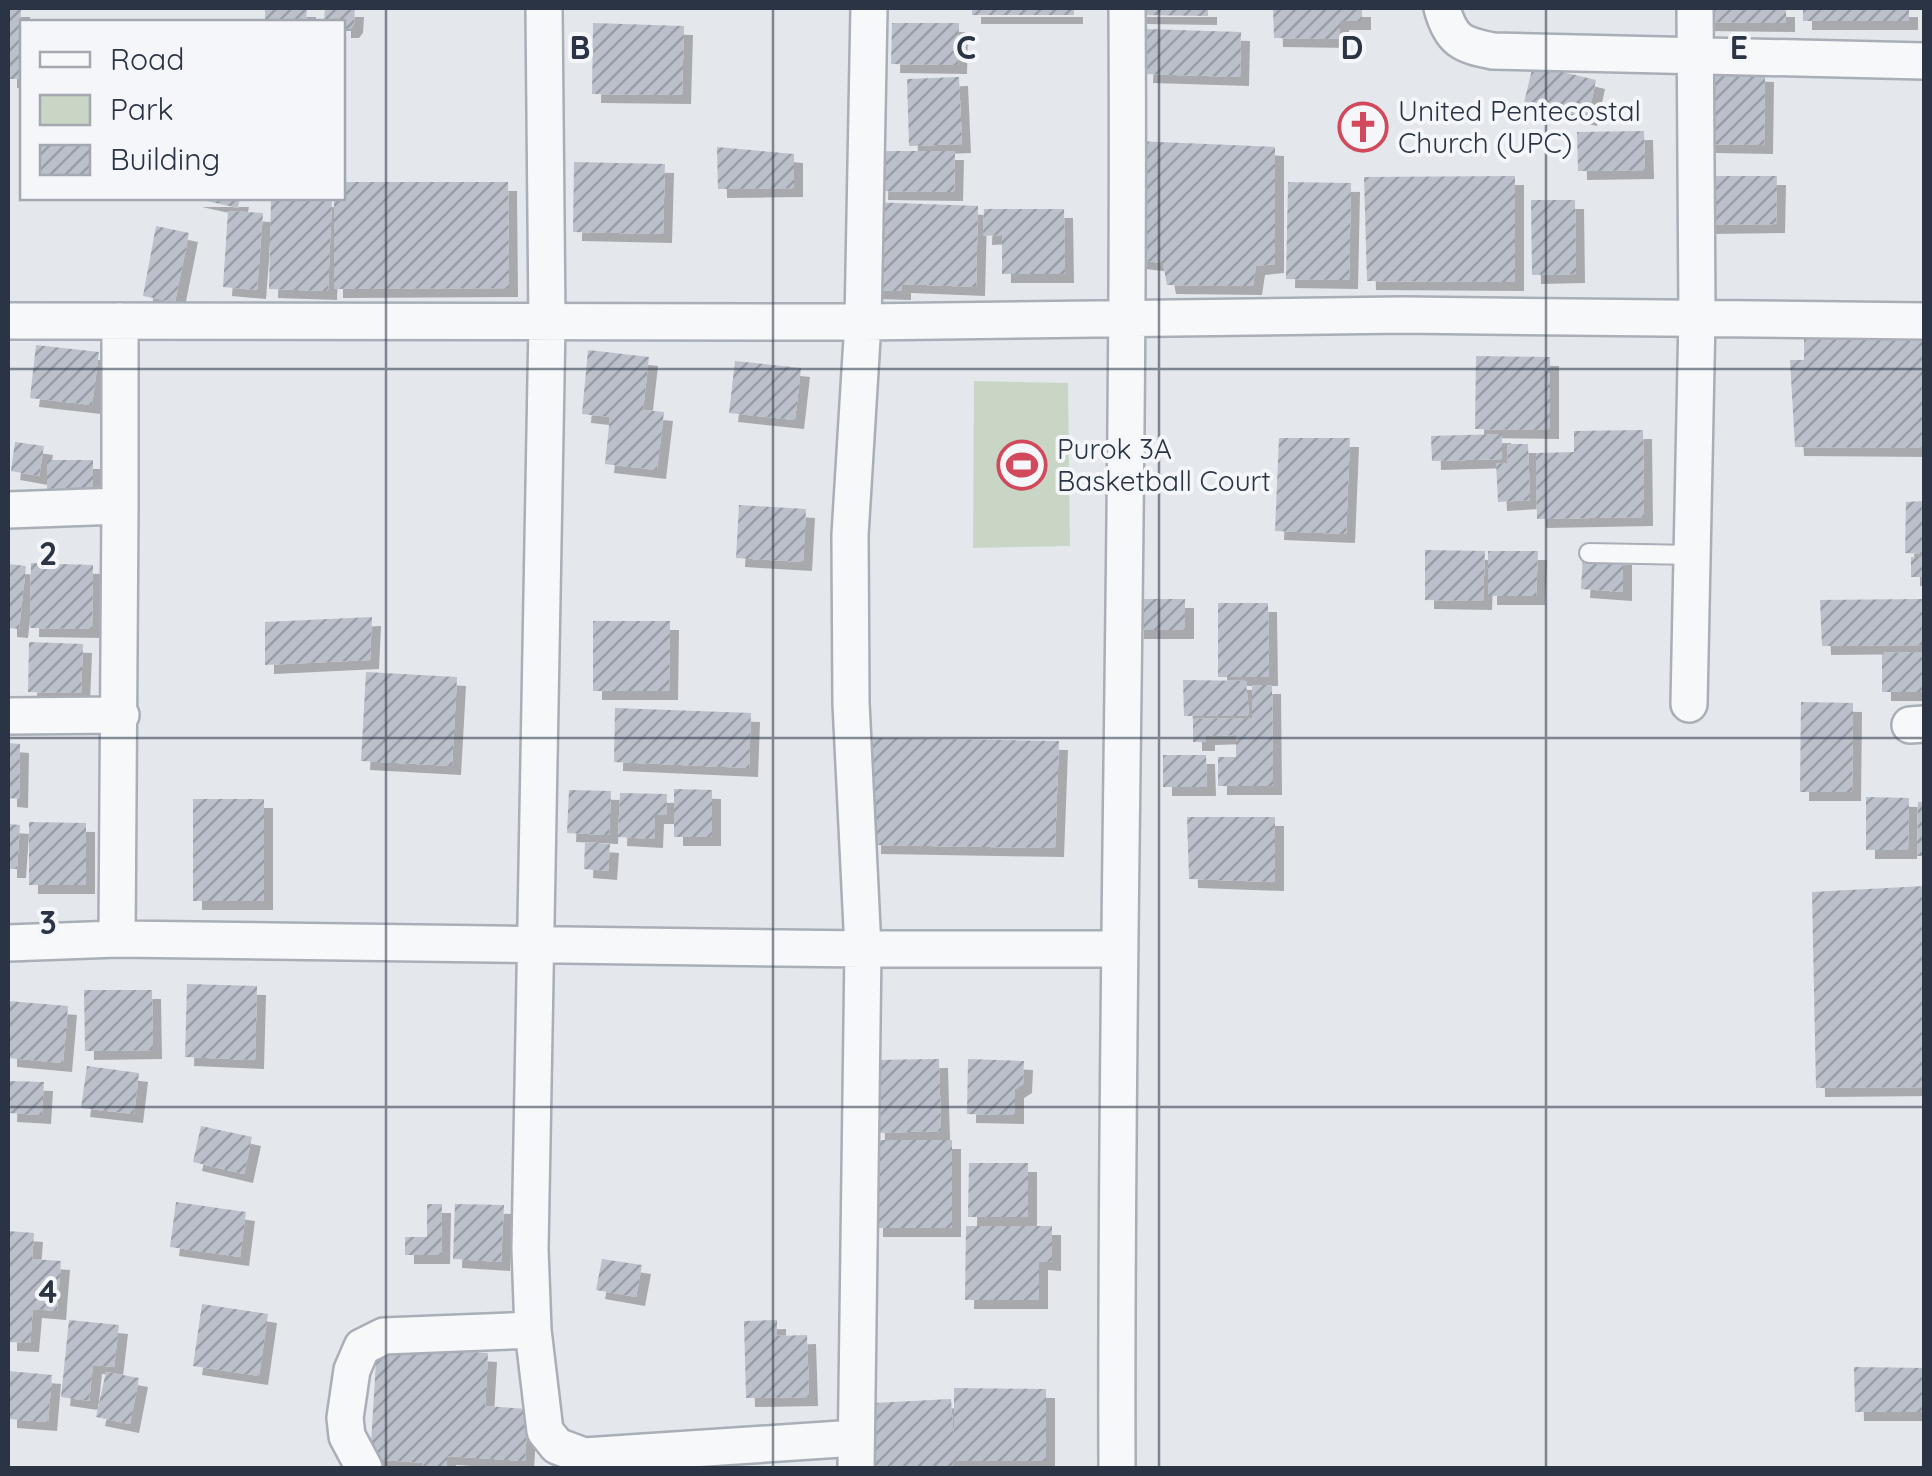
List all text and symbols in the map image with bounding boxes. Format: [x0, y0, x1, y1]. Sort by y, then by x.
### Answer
legend [20, 20, 345, 200]
text: B [570, 27, 590, 67]
text: C [956, 27, 976, 67]
text: D [1341, 27, 1363, 67]
text: E [1730, 27, 1748, 67]
text: Road [110, 40, 184, 78]
text: Park [110, 90, 174, 128]
place label: United Pentecostal Church (UPC) [1398, 93, 1641, 160]
church icon: United Pentecostal Church (UPC) [1337, 101, 1389, 153]
text: Building [110, 140, 220, 178]
place label: Purok 3A Basketball Court [1057, 431, 1271, 498]
sports icon: Purok 3A Basketball Court [996, 439, 1048, 491]
text: 2 [39, 533, 57, 573]
text: 3 [39, 902, 57, 942]
text: 4 [39, 1271, 58, 1311]

